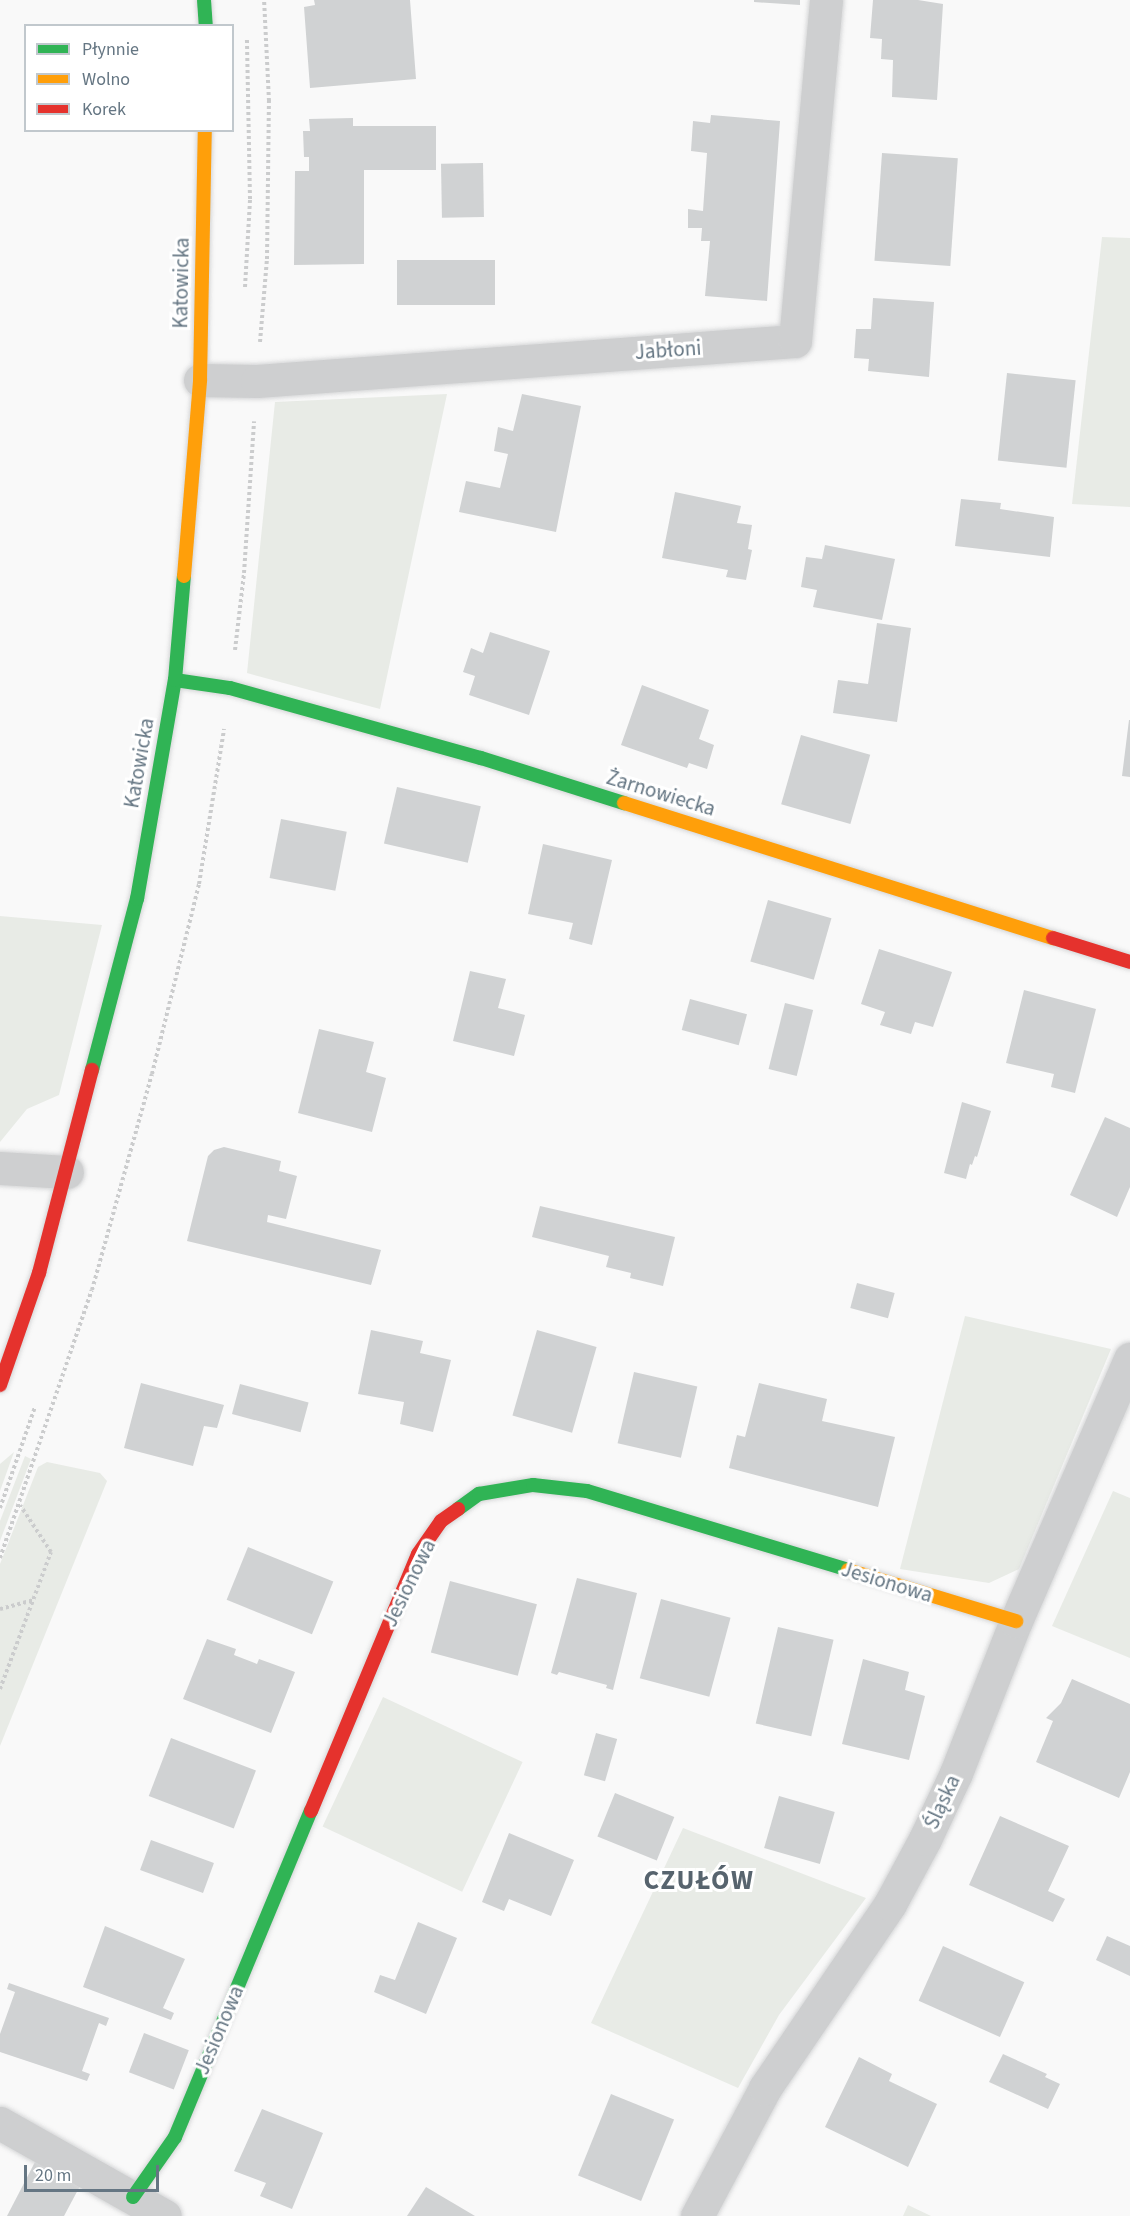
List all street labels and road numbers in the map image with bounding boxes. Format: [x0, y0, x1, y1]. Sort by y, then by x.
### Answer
street label: Katowicka [168, 237, 194, 329]
street label: Jabłoni [634, 335, 702, 365]
street label: Katowicka [119, 716, 159, 810]
street label: Żarnowiecka [603, 764, 719, 822]
street label: Jesionowa [377, 1535, 441, 1631]
street label: Jesionowa [838, 1556, 936, 1608]
street label: Śląska [919, 1771, 965, 1833]
street label: Jesionowa [189, 1982, 249, 2078]

